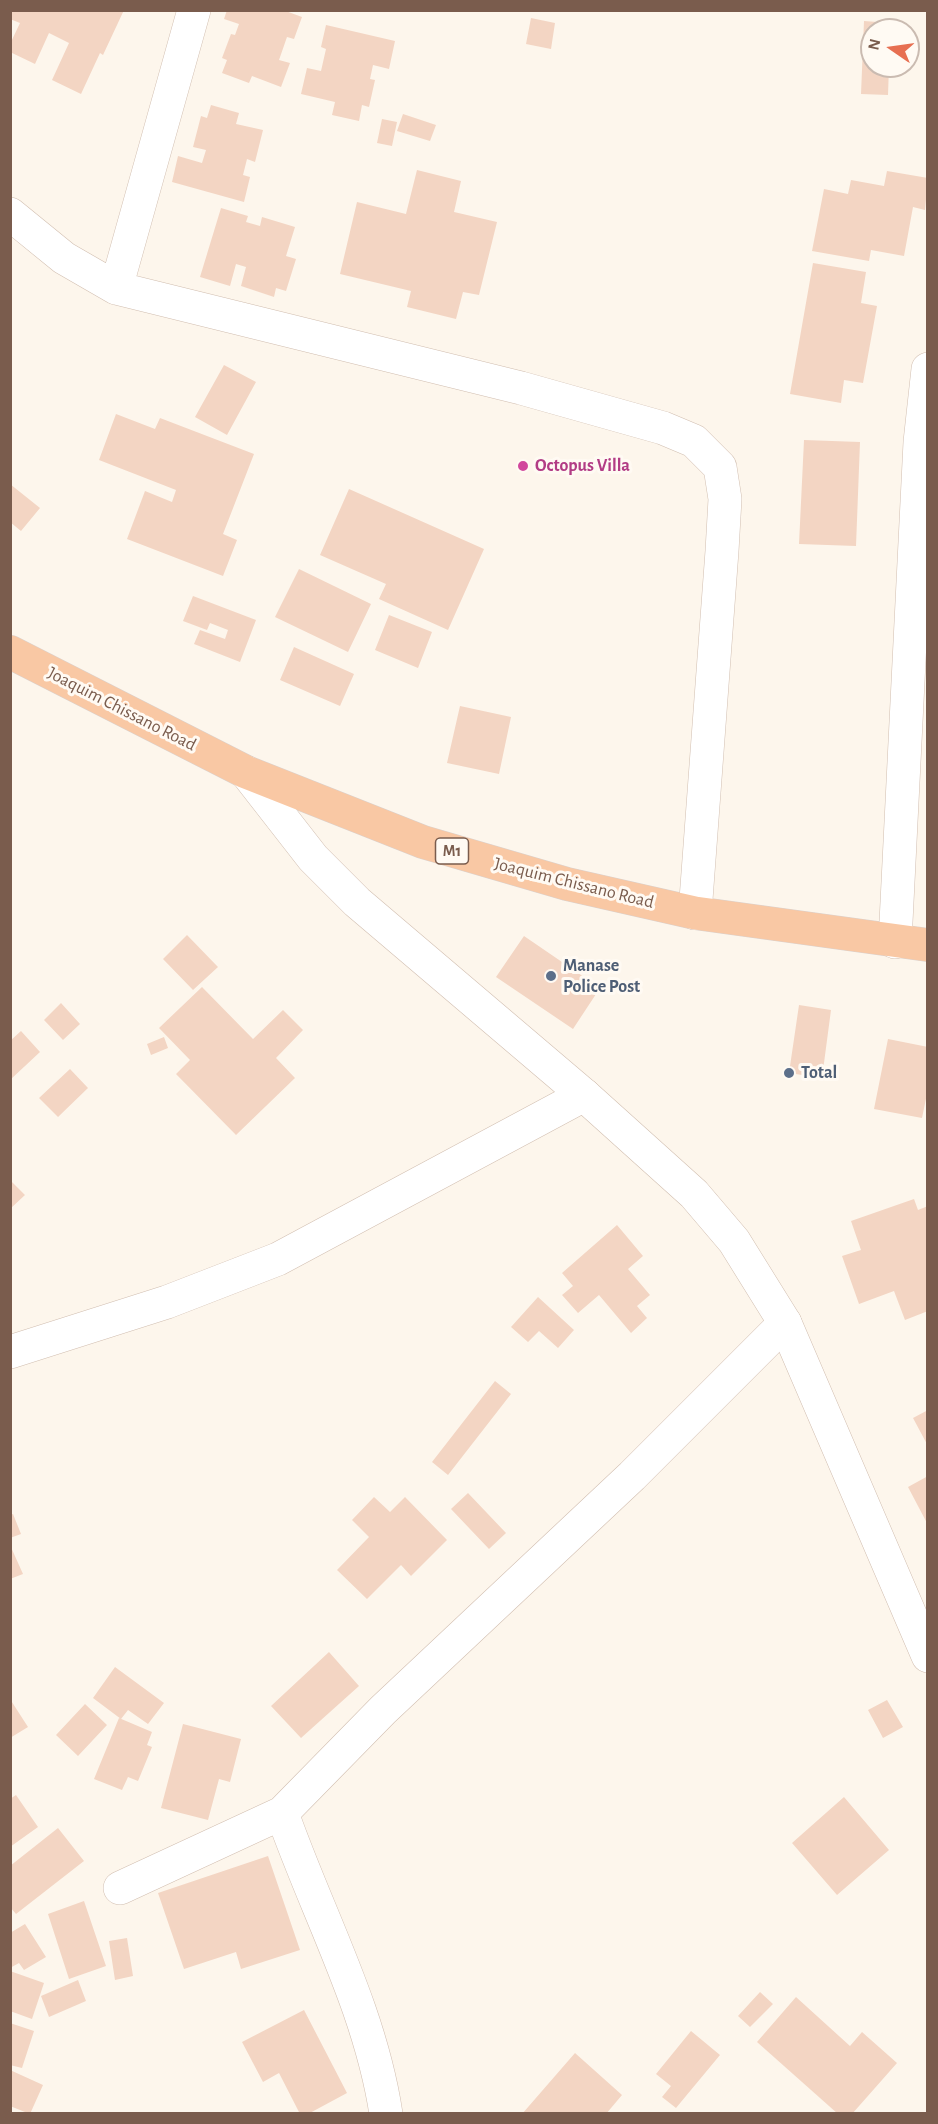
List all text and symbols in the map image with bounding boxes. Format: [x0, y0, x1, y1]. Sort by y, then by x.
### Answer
north arrow [860, 18, 920, 78]
text: N [865, 37, 883, 52]
place label: Octopus Villa [535, 455, 630, 477]
marker: Octopus Villa [516, 459, 530, 473]
street label: Joaquim Chissano Road [44, 662, 200, 756]
road number: M1 [436, 838, 468, 864]
street label: Joaquim Chissano Road [492, 853, 656, 913]
place label: Manase Police Post [563, 955, 640, 998]
marker: Manase Police Post [544, 969, 558, 983]
place label: Total [801, 1062, 837, 1084]
marker: Total [782, 1066, 796, 1080]

